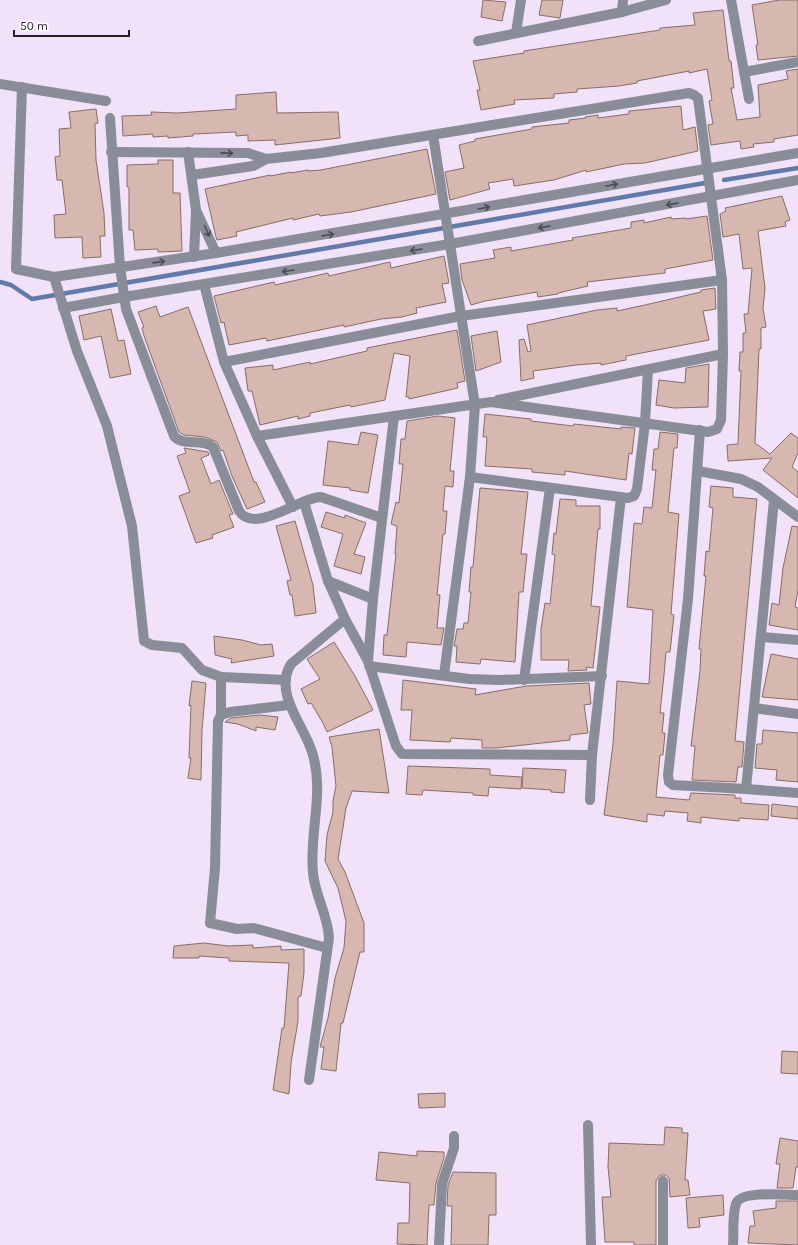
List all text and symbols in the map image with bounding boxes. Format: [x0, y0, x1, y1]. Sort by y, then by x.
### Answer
scale bar [14, 12, 129, 38]
text: 50 m [20, 19, 48, 33]
one-way arrow [220, 149, 233, 157]
one-way arrow [605, 181, 618, 189]
one-way arrow [666, 200, 679, 208]
one-way arrow [477, 204, 490, 212]
one-way arrow [538, 224, 551, 232]
one-way arrow [203, 225, 211, 237]
one-way arrow [321, 230, 334, 238]
one-way arrow [410, 246, 423, 254]
one-way arrow [152, 258, 165, 266]
one-way arrow [282, 267, 295, 275]

